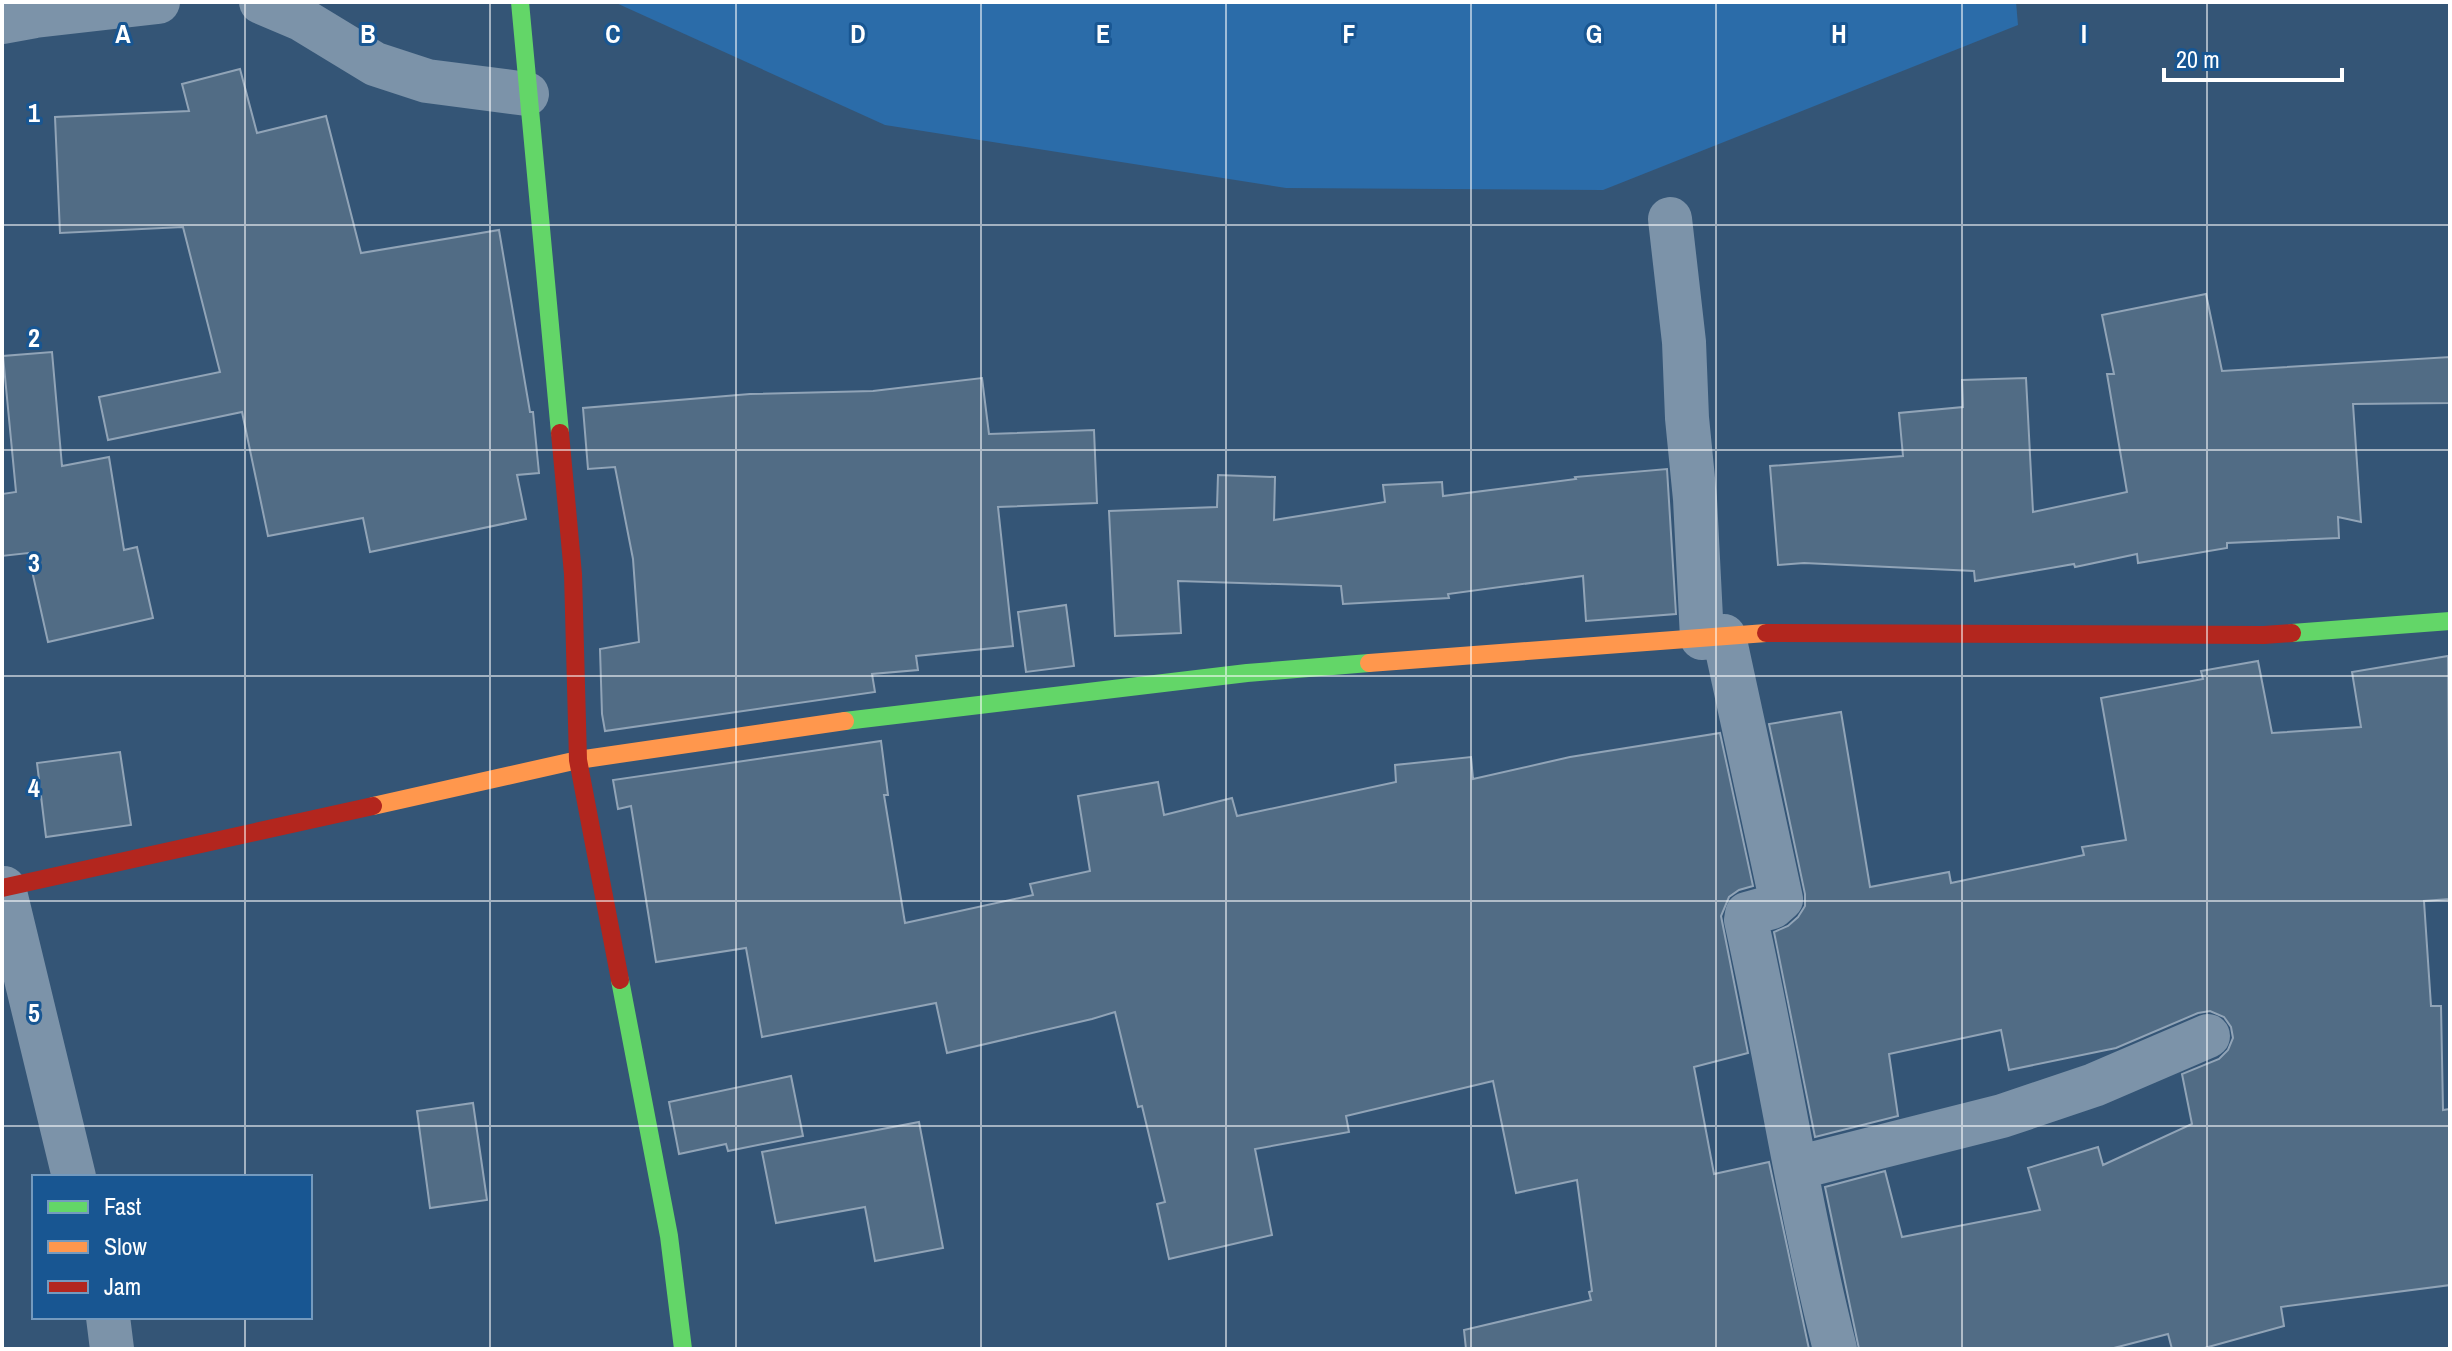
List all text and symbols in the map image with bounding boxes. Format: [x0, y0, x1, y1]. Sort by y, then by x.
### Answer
text: A [115, 16, 131, 51]
text: B [360, 16, 376, 51]
text: C [605, 16, 621, 51]
text: D [850, 16, 866, 51]
text: E [1096, 16, 1110, 51]
text: F [1342, 16, 1356, 51]
text: G [1586, 16, 1602, 51]
text: H [1831, 16, 1847, 51]
text: I [2081, 16, 2087, 51]
scale bar [2164, 32, 2342, 82]
text: 20 m [2176, 43, 2220, 75]
text: 1 [28, 95, 40, 130]
text: 2 [28, 320, 40, 355]
text: 3 [28, 545, 40, 580]
text: 4 [28, 770, 40, 805]
text: 5 [28, 995, 40, 1030]
legend [32, 1175, 312, 1319]
text: Fast [104, 1190, 142, 1222]
text: Slow [104, 1230, 147, 1262]
text: Jam [104, 1270, 141, 1302]

